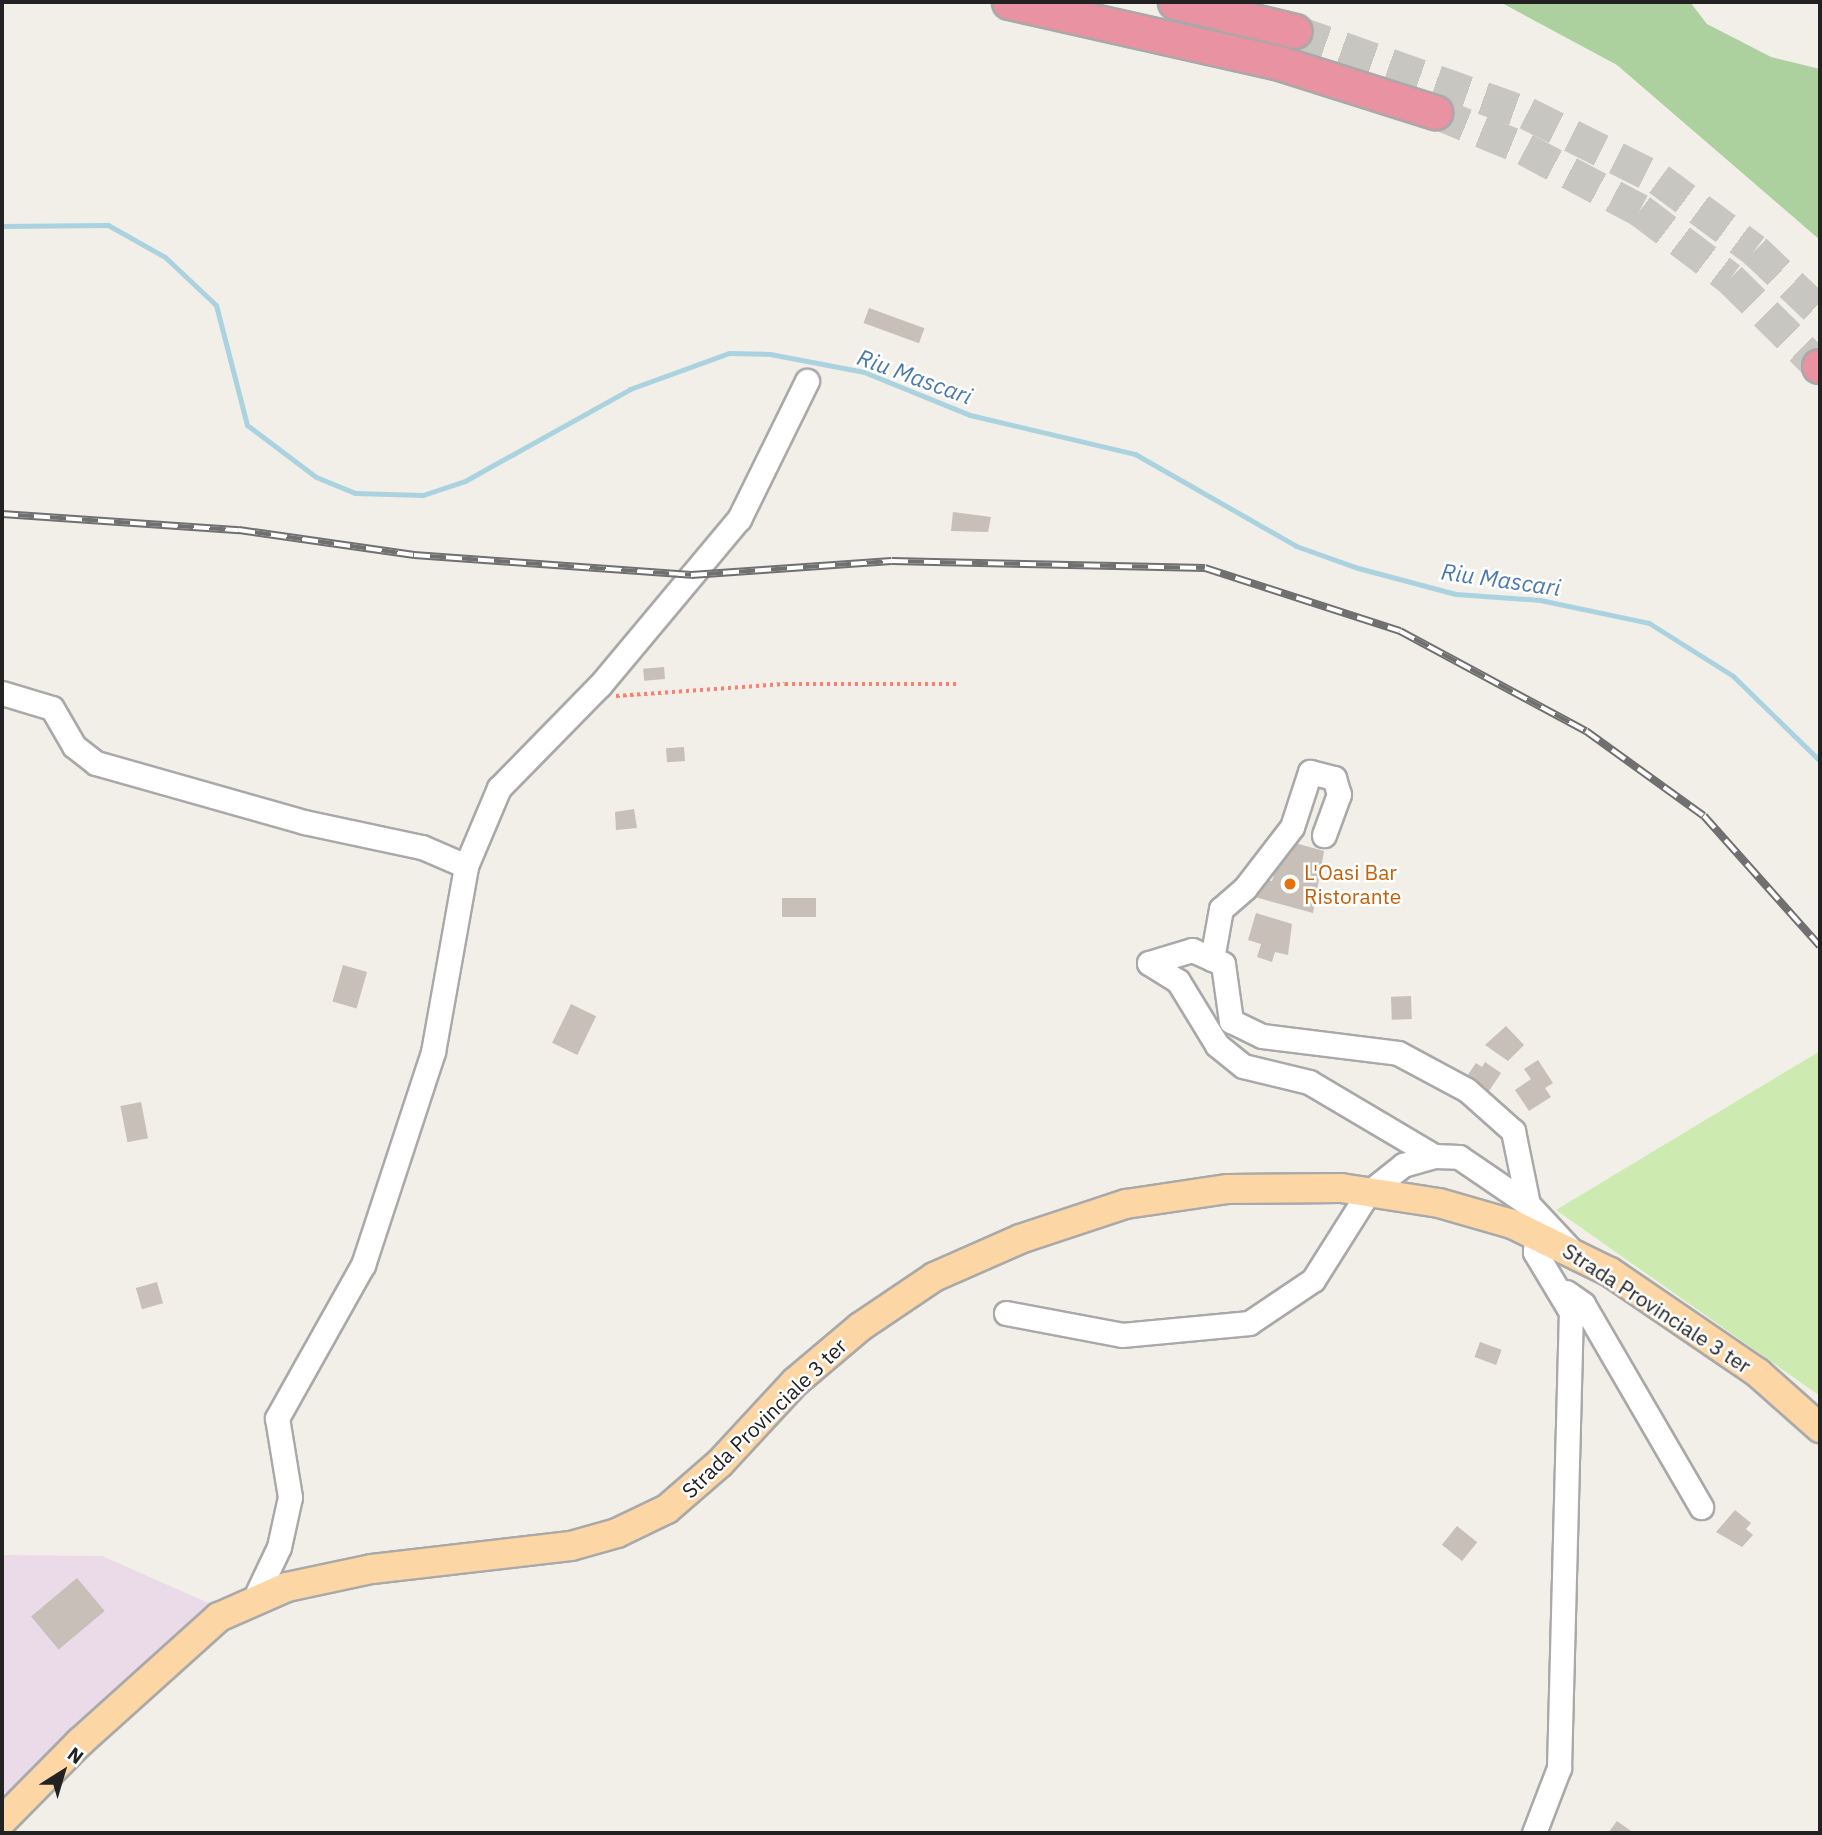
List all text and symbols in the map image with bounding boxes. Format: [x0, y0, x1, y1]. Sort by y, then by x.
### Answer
water label: Riu Mascari [854, 343, 976, 409]
water label: Riu Mascari [1440, 557, 1562, 601]
place label: L'Oasi Bar Ristorante [1304, 859, 1401, 909]
marker: L'Oasi Bar Ristorante [1282, 876, 1298, 892]
street label: Strada Provinciale 3 ter [1558, 1238, 1756, 1378]
street label: Strada Provinciale 3 ter [676, 1333, 852, 1503]
north arrow [28, 1737, 98, 1807]
text: N [63, 1741, 88, 1769]

